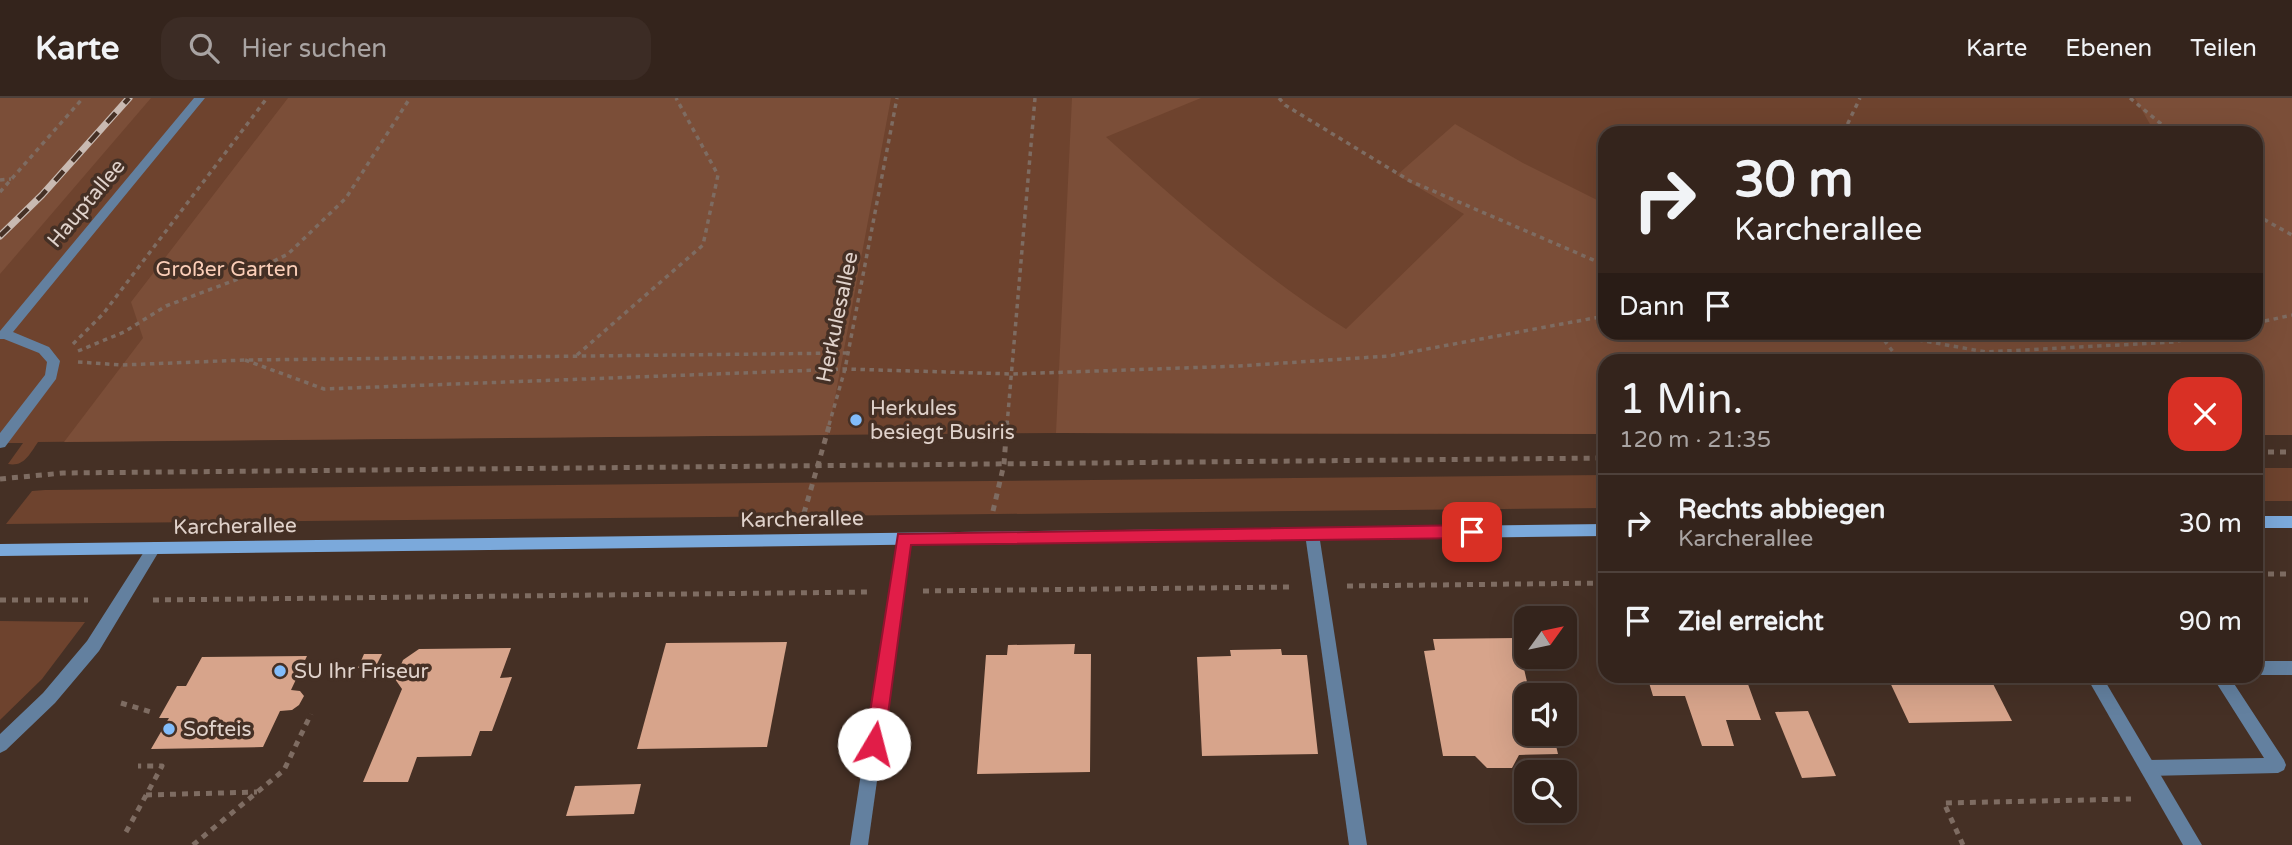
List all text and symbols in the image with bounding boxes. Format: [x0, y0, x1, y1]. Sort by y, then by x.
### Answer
search box [161, 17, 651, 80]
text: Karte [35, 29, 119, 68]
icon: search [185, 29, 223, 67]
text: Hier suchen [241, 33, 387, 64]
text: Karte [1966, 34, 2027, 63]
text: Ebenen [2065, 34, 2152, 63]
text: Teilen [2190, 34, 2257, 63]
text: 30 m [1734, 151, 1853, 210]
street label: Hauptallee [42, 154, 131, 253]
icon: right [1619, 154, 1710, 245]
text: Karcherallee [1734, 211, 1922, 249]
street label: Herkulesallee [811, 249, 864, 385]
park label: Großer Garten [156, 257, 298, 282]
icon: arrive [1699, 287, 1737, 325]
text: Dann [1619, 291, 1685, 322]
text: 1 Min. [1619, 374, 1743, 425]
button: close [2168, 377, 2242, 451]
place label: Herkules besiegt Busiris [870, 396, 1015, 445]
marker: Herkules besiegt Busiris [848, 412, 864, 428]
text: 120 m · 21:35 [1619, 426, 1771, 454]
text: Rechts abbiegen [1678, 494, 1885, 525]
pin [1442, 502, 1502, 562]
icon: right [1619, 504, 1657, 542]
street label: Karcherallee [740, 506, 864, 533]
text: 30 m [2179, 508, 2242, 539]
street label: Karcherallee [173, 513, 297, 540]
icon: arrive [1453, 513, 1491, 551]
text: Karcherallee [1678, 525, 1813, 553]
icon: arrive [1619, 602, 1657, 640]
north arrow [1514, 606, 1577, 668]
map controls [1514, 606, 1577, 823]
text: Ziel erreicht [1678, 606, 1824, 637]
text: 90 m [2179, 606, 2242, 637]
place label: SU Ihr Friseur [294, 659, 429, 684]
marker: SU Ihr Friseur [272, 663, 288, 679]
button: sound [1514, 683, 1577, 746]
position arrow [837, 707, 911, 781]
place label: Softeis [183, 717, 251, 742]
marker: Softeis [161, 721, 177, 737]
button: search [1514, 760, 1577, 823]

